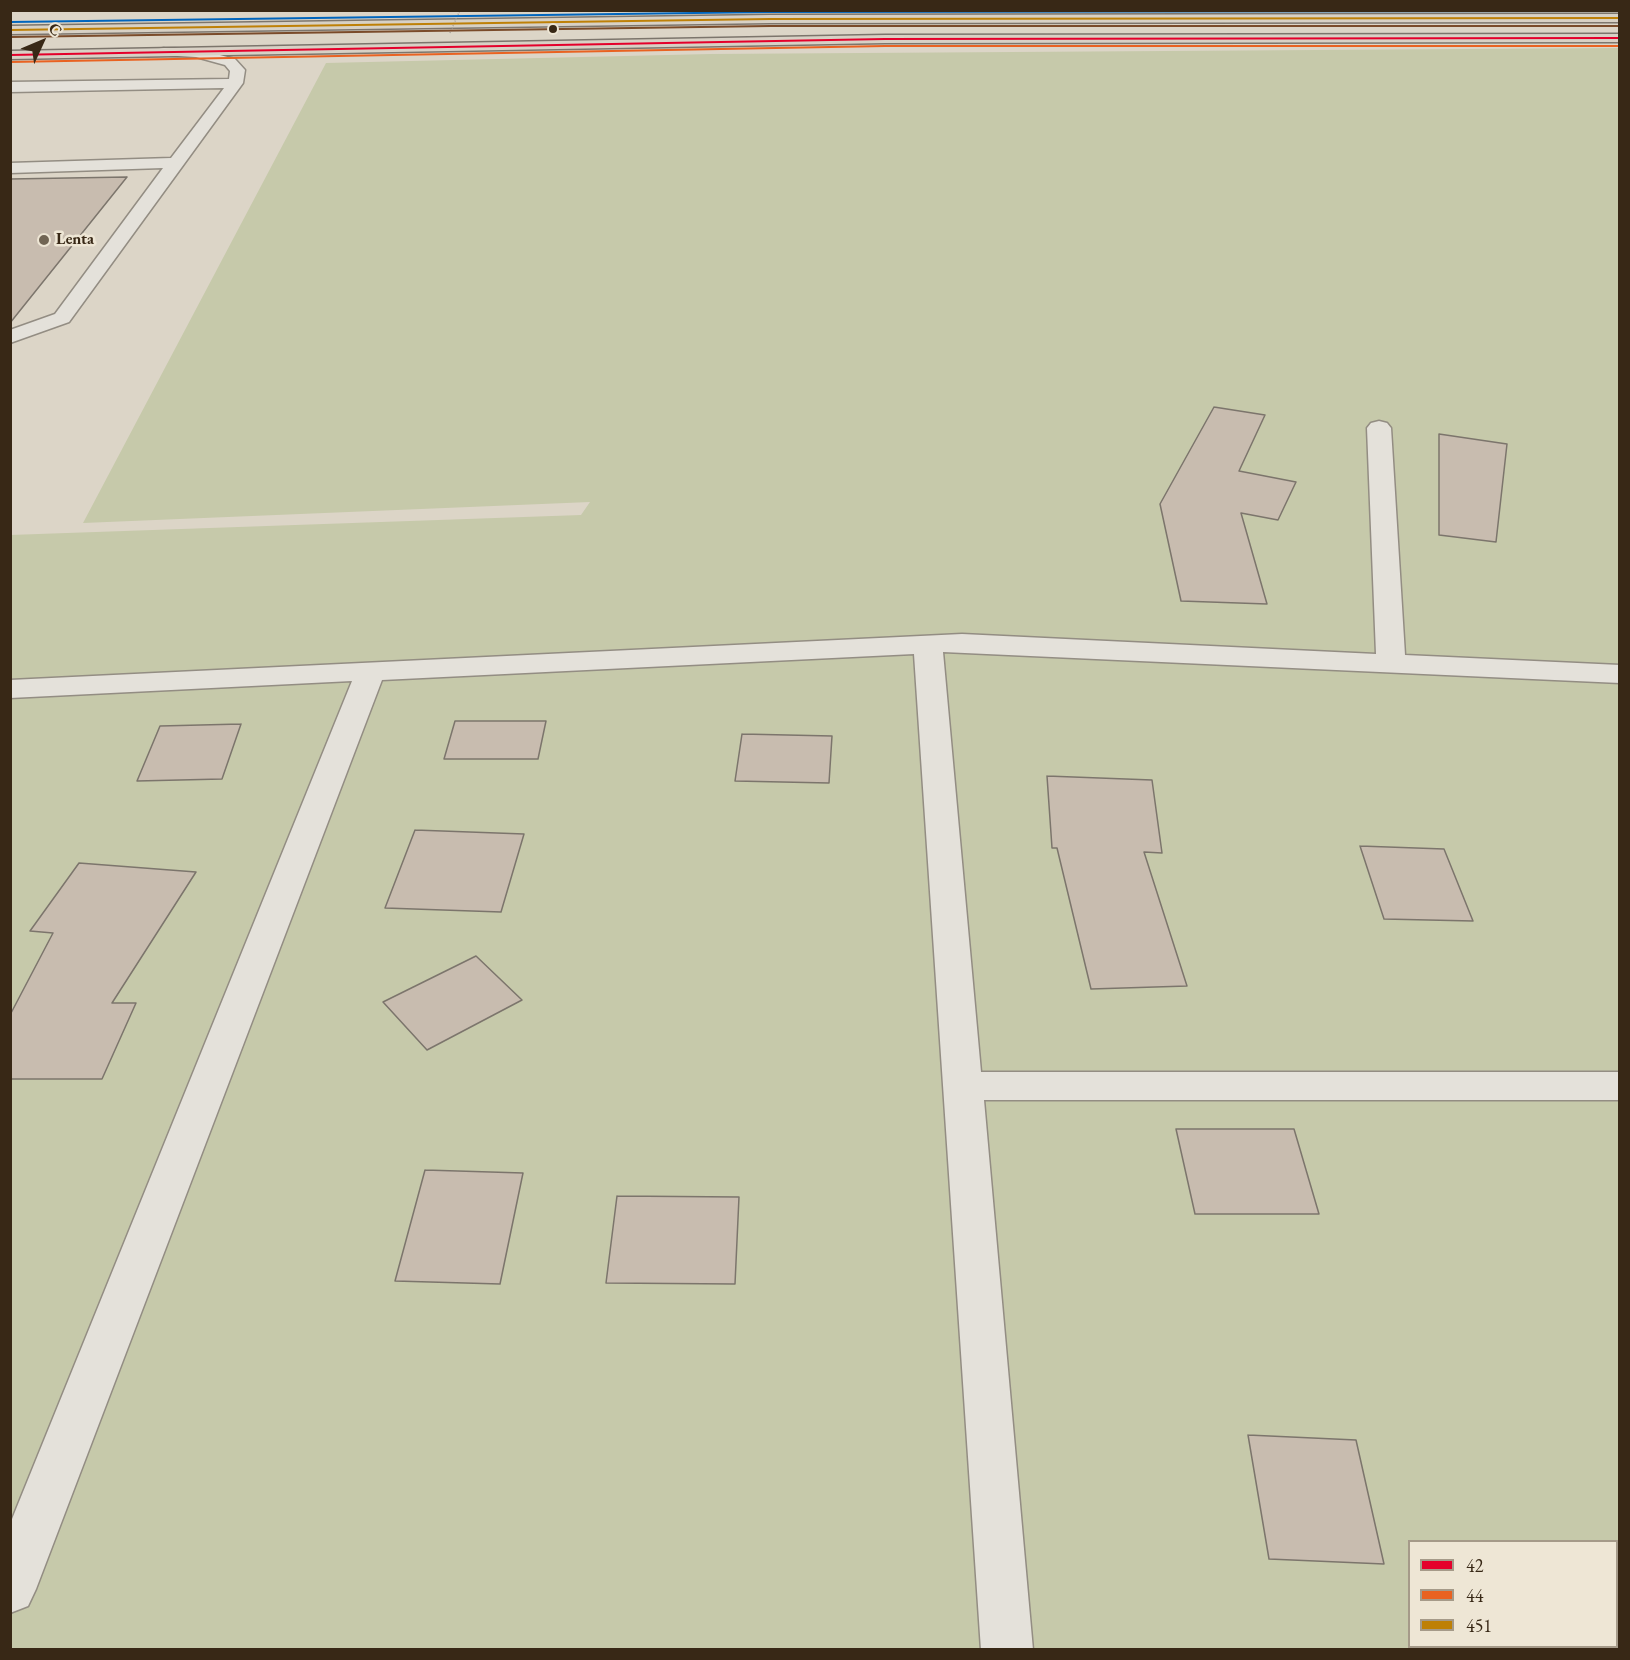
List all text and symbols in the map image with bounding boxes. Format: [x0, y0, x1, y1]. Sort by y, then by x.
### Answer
north arrow [12, 12, 72, 72]
text: С [44, 18, 67, 41]
unlabelled marker [547, 23, 559, 35]
place label: Lenta [56, 230, 94, 250]
marker: Lenta [37, 233, 51, 247]
legend [1408, 1540, 1618, 1648]
text: 42 [1466, 1554, 1483, 1577]
text: 44 [1466, 1584, 1483, 1607]
text: 451 [1466, 1614, 1492, 1637]

